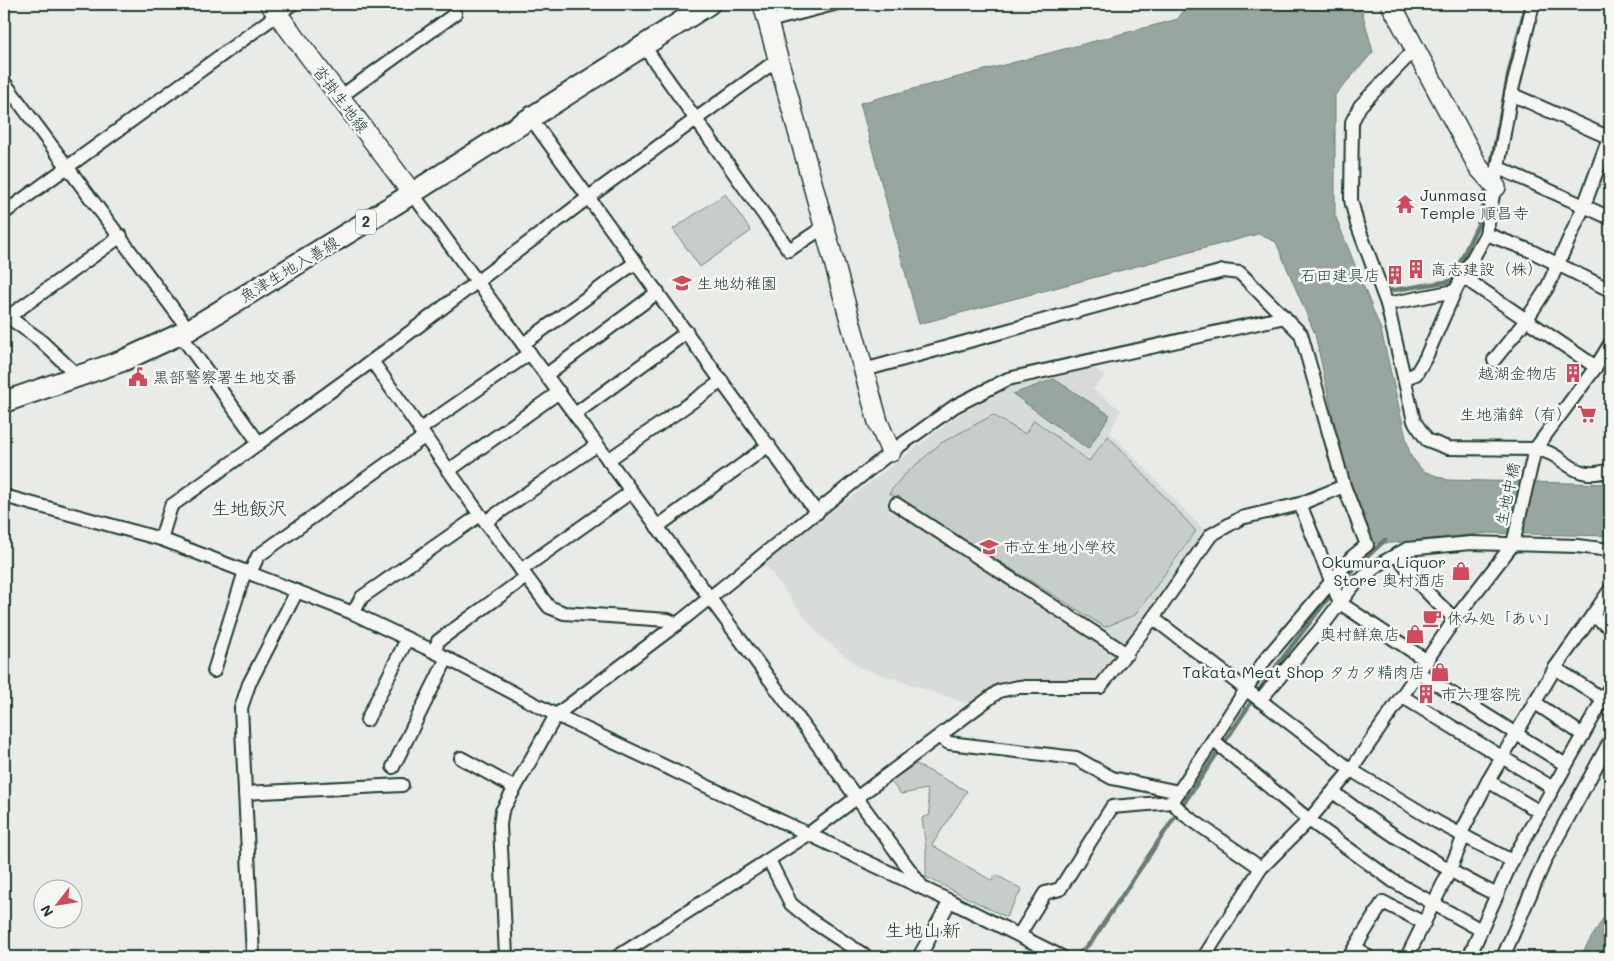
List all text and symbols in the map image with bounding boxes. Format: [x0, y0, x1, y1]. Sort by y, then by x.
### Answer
street label: 沓掛生地線 [309, 60, 374, 137]
place label: Junmasa Temple 順昌寺 [1420, 184, 1528, 223]
temple icon: Junmasa Temple 順昌寺 [1394, 193, 1416, 215]
road number: 2 [356, 210, 376, 234]
street label: 魚津生地入善線 [235, 231, 342, 306]
building icon: 高志建設（株） [1405, 258, 1427, 280]
place label: 高志建設（株） [1431, 258, 1543, 279]
place label: 石田建具店 [1300, 264, 1380, 285]
building icon: 石田建具店 [1384, 264, 1406, 286]
school or university icon: 生地幼稚園 [671, 272, 693, 294]
place label: 生地幼稚園 [697, 272, 777, 293]
place label: 越湖金物店 [1478, 362, 1558, 383]
building icon: 越湖金物店 [1562, 362, 1584, 384]
public building icon: 黒部警察署生地交番 [127, 366, 149, 388]
place label: 黒部警察署生地交番 [153, 366, 297, 387]
place label: 生地蒲鉾（有） [1460, 403, 1572, 424]
supermarket icon: 生地蒲鉾（有） [1576, 403, 1598, 425]
street label: 生地中橋 [1490, 460, 1523, 527]
district label: 生地飯沢 [211, 495, 287, 520]
school or university icon: 市立生地小学校 [978, 536, 1000, 558]
place label: 市立生地小学校 [1004, 536, 1116, 557]
place label: Okumura Liquor Store 奥村酒店 [1322, 551, 1446, 590]
shop icon: Okumura Liquor Store 奥村酒店 [1450, 560, 1472, 582]
cafe icon: 休み処「あい」 [1421, 607, 1443, 629]
place label: 休み処「あい」 [1447, 607, 1559, 628]
place label: 奥村鮮魚店 [1320, 623, 1400, 644]
shop icon: 奥村鮮魚店 [1404, 623, 1426, 645]
place label: Takata Meat Shop タカタ精肉店 [1182, 661, 1425, 682]
shop icon: Takata Meat Shop タカタ精肉店 [1429, 661, 1451, 683]
building icon: 市六理容院 [1415, 683, 1437, 705]
place label: 市六理容院 [1441, 683, 1521, 704]
north arrow [32, 878, 82, 928]
text: N [36, 901, 57, 920]
district label: 生地山新 [885, 917, 961, 942]

